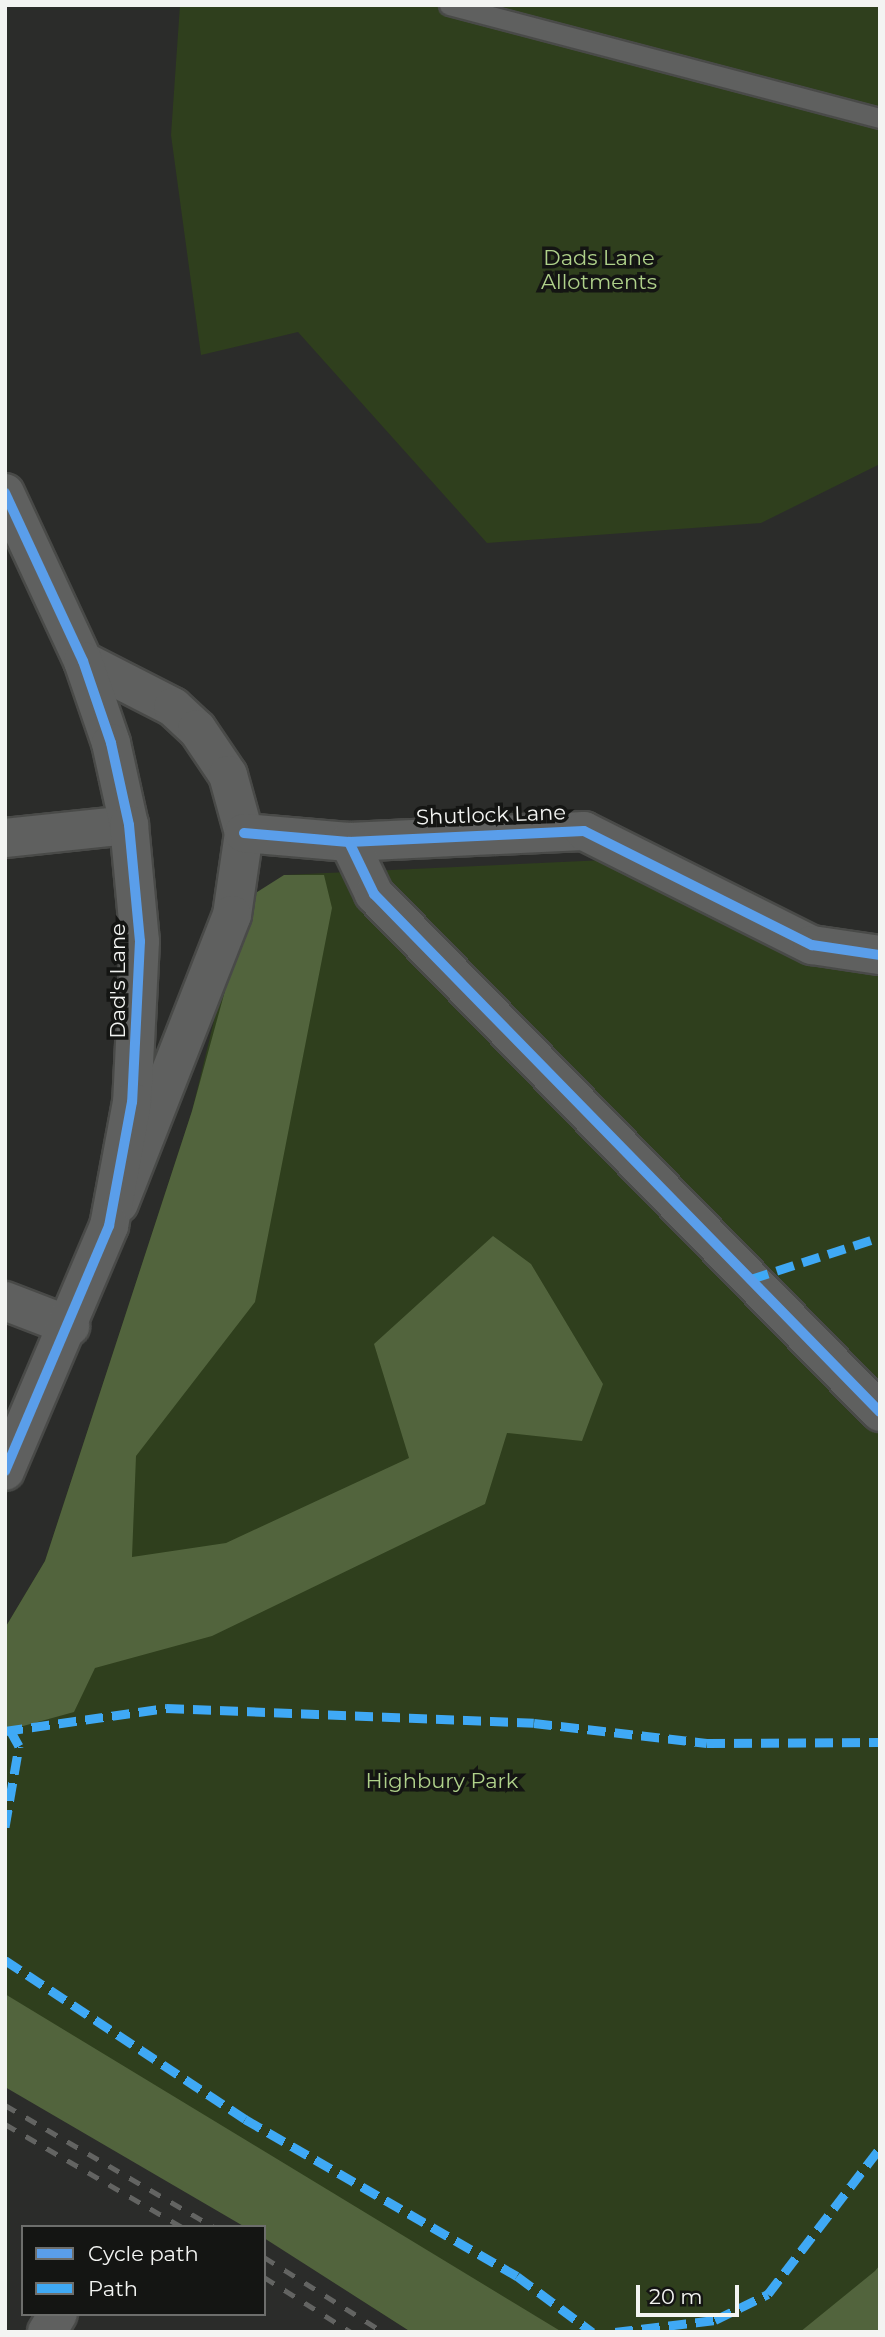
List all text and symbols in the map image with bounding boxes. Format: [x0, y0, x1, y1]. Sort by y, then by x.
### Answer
park label: Dads Lane Allotments [541, 245, 657, 295]
street label: Shutlock Lane [416, 800, 566, 830]
street label: Dad's Lane [105, 923, 131, 1039]
park label: Highbury Park [366, 1768, 518, 1794]
legend [21, 2225, 266, 2316]
text: Cycle path [88, 2241, 199, 2266]
scale bar [640, 2270, 743, 2314]
text: Path [88, 2276, 138, 2301]
text: 20 m [649, 2284, 703, 2309]

